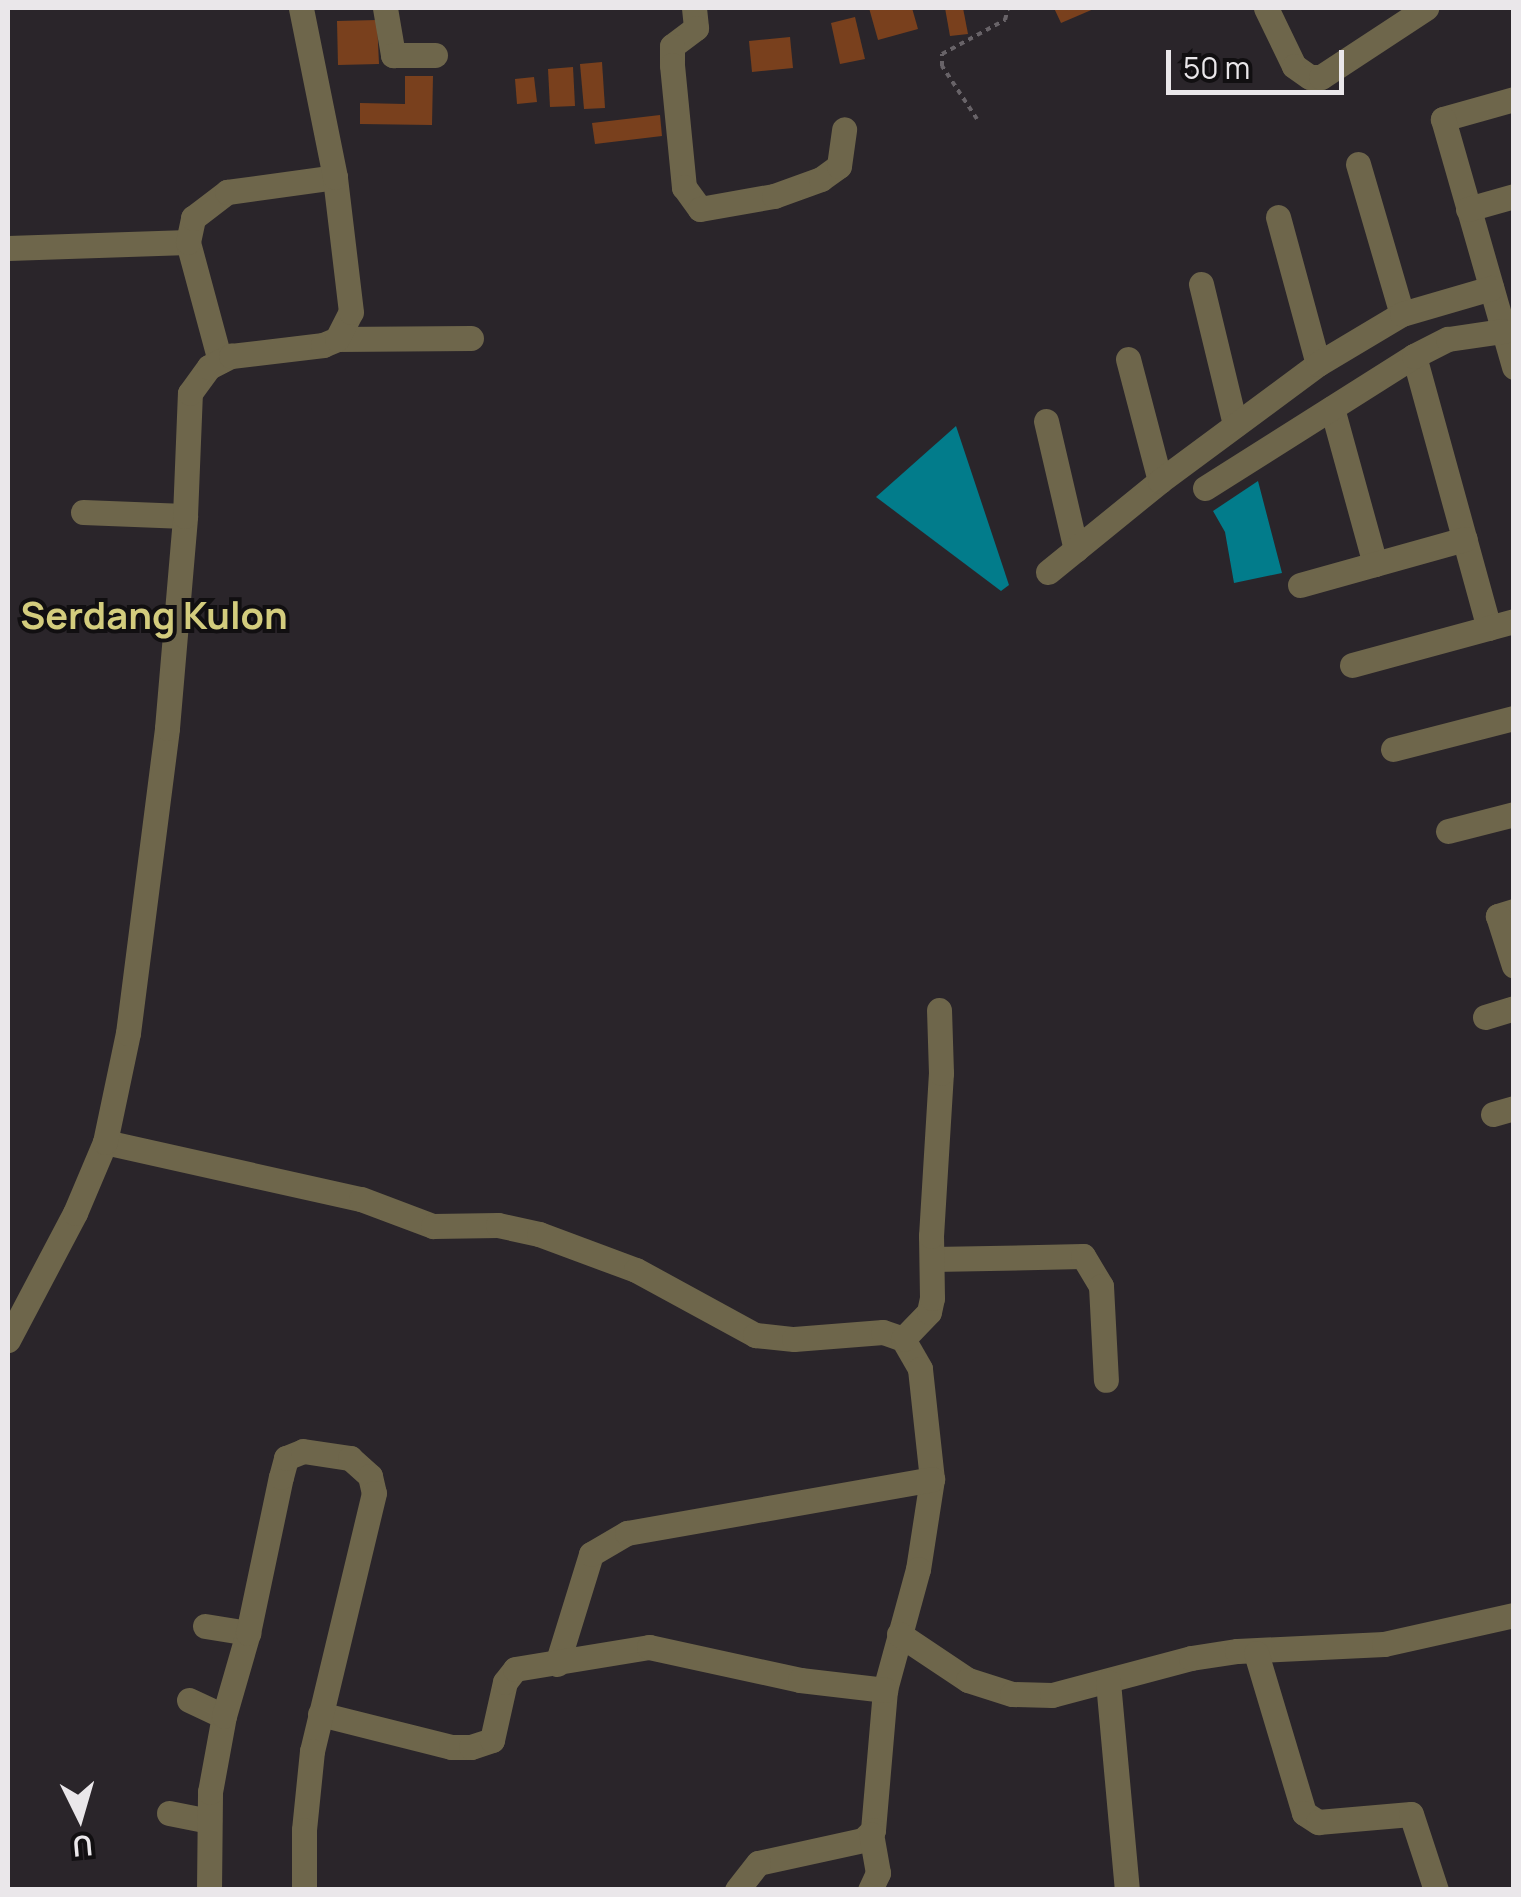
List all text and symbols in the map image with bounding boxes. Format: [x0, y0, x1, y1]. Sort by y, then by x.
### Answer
scale bar [1171, 30, 1348, 92]
text: 50 m [1183, 47, 1250, 88]
district label: Serdang Kulon [20, 592, 288, 638]
north arrow [30, 1767, 130, 1867]
text: U [71, 1827, 94, 1867]

